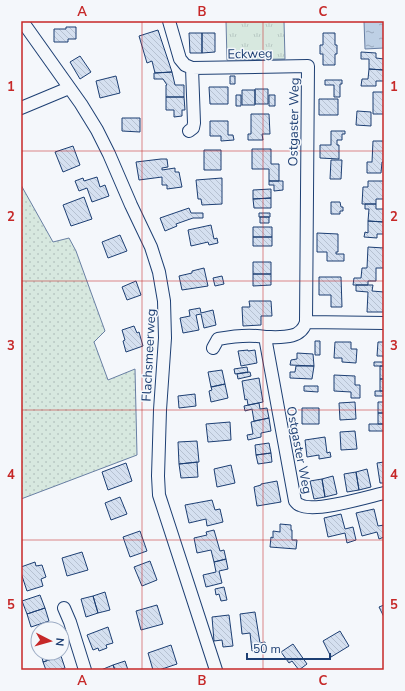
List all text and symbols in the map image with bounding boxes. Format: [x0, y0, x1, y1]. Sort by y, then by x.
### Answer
text: A [77, 3, 87, 21]
text: B [198, 3, 207, 21]
text: C [319, 3, 328, 21]
street label: Eckweg [227, 45, 273, 63]
street label: Ostgaster Weg [284, 77, 304, 167]
text: 1 [7, 78, 15, 96]
text: 1 [390, 78, 398, 96]
text: 2 [7, 208, 15, 226]
text: 2 [390, 208, 398, 226]
street label: Flachsmeerweg [138, 308, 160, 402]
text: 3 [7, 337, 15, 355]
text: 3 [390, 337, 398, 355]
street label: Ostgaster Weg [282, 405, 316, 496]
text: 4 [7, 466, 15, 484]
text: 4 [390, 466, 398, 484]
text: 5 [7, 596, 15, 614]
text: 5 [390, 596, 398, 614]
north arrow [30, 621, 70, 661]
scale bar [247, 635, 330, 661]
text: N [52, 637, 67, 647]
text: 50 m [253, 641, 281, 657]
text: A [77, 672, 87, 690]
text: B [198, 672, 207, 690]
text: C [319, 672, 328, 690]

